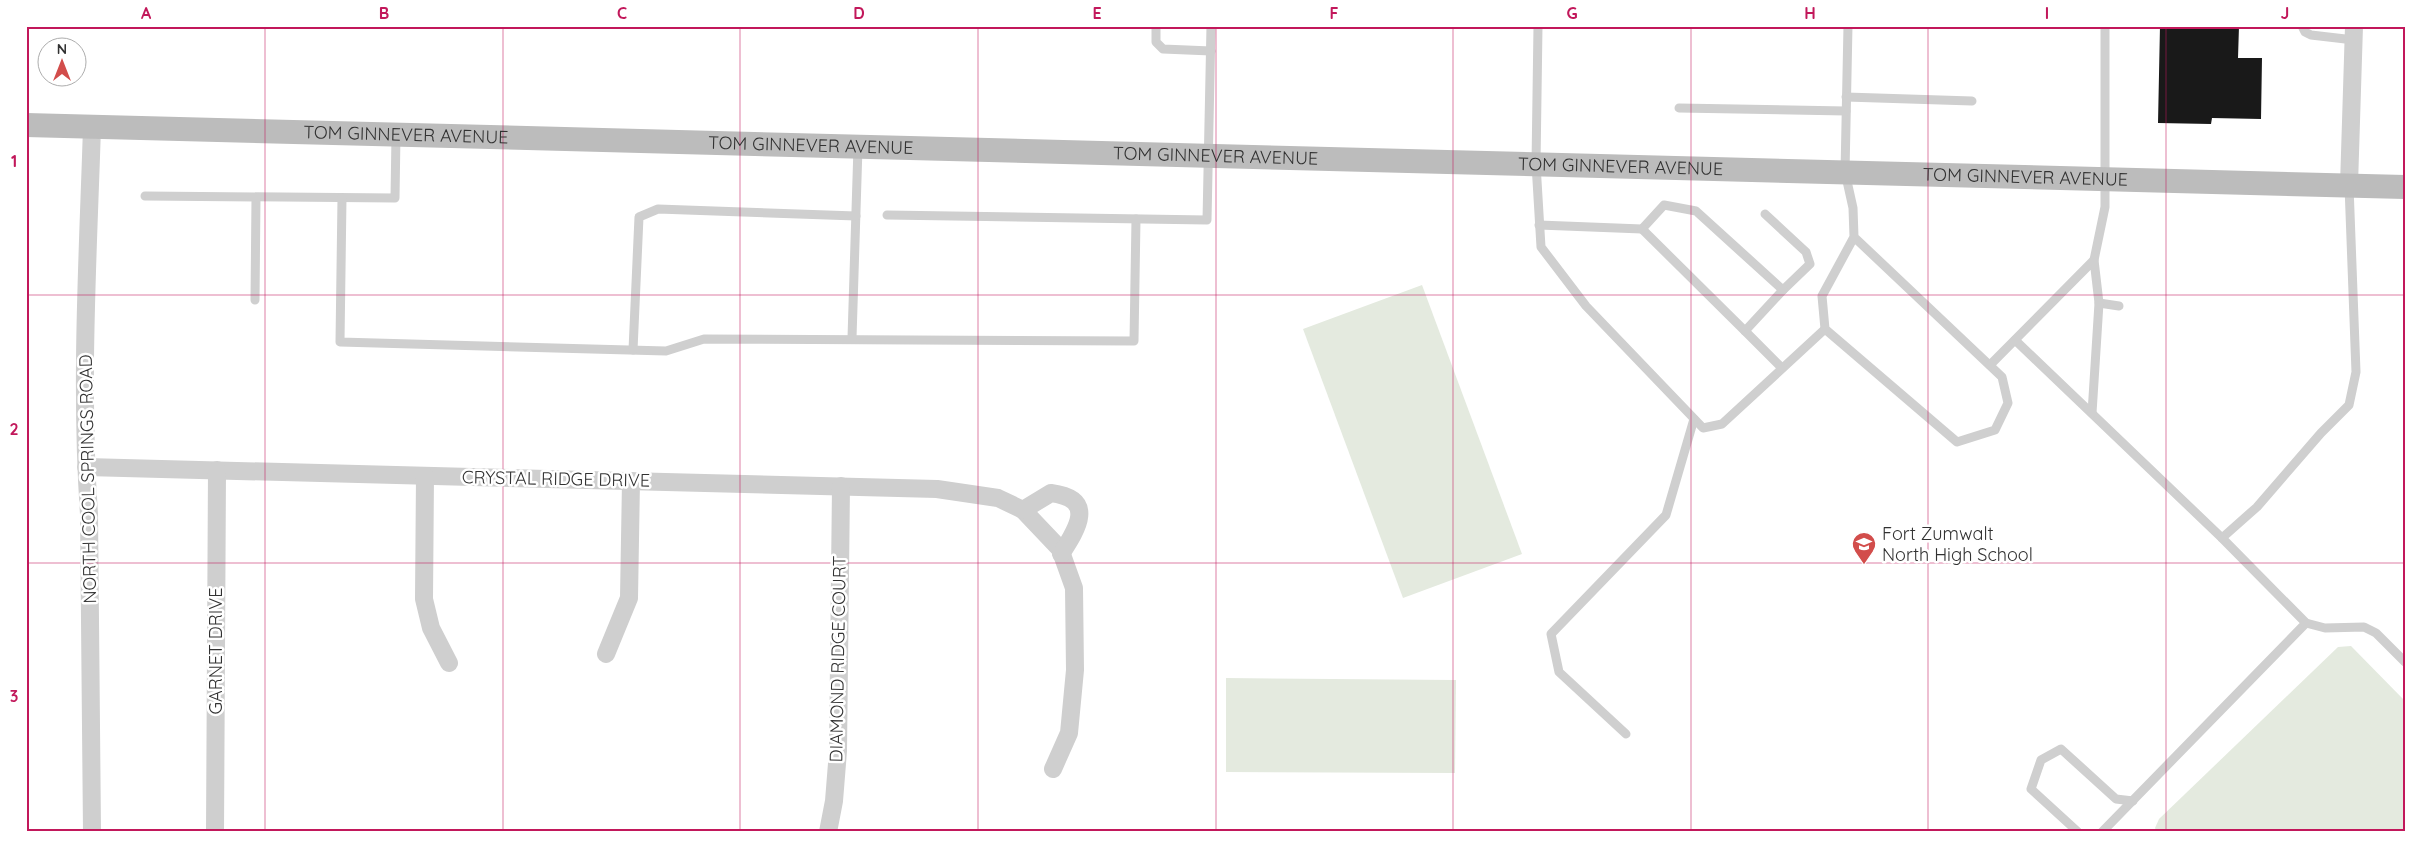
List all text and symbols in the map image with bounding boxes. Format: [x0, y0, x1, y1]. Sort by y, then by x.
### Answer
text: A [141, 3, 152, 23]
text: B [379, 3, 389, 23]
text: C [617, 3, 627, 23]
text: D [853, 3, 865, 23]
text: E [1092, 3, 1102, 23]
text: F [1330, 3, 1339, 23]
text: G [1566, 3, 1578, 23]
text: H [1804, 3, 1816, 23]
text: I [2045, 3, 2049, 23]
text: J [2281, 3, 2289, 23]
north arrow [38, 38, 88, 88]
text: N [57, 40, 67, 58]
street label: TOM GINNEVER AVENUE [303, 120, 509, 149]
street label: TOM GINNEVER AVENUE [708, 131, 914, 159]
street label: TOM GINNEVER AVENUE [1113, 141, 1318, 170]
text: 1 [11, 151, 17, 171]
street label: TOM GINNEVER AVENUE [1518, 152, 1723, 180]
street label: TOM GINNEVER AVENUE [1922, 162, 2128, 191]
street label: NORTH COOL SPRINGS ROAD [74, 354, 101, 604]
text: 2 [9, 419, 19, 439]
street label: CRYSTAL RIDGE DRIVE [462, 465, 650, 492]
place label: Fort Zumwalt North High School [1882, 522, 2033, 566]
school or university icon: Fort Zumwalt North High School [1851, 531, 1877, 565]
street label: DIAMOND RIDGE COURT [824, 555, 851, 763]
street label: GARNET DRIVE [204, 587, 227, 715]
text: 3 [10, 686, 18, 706]

